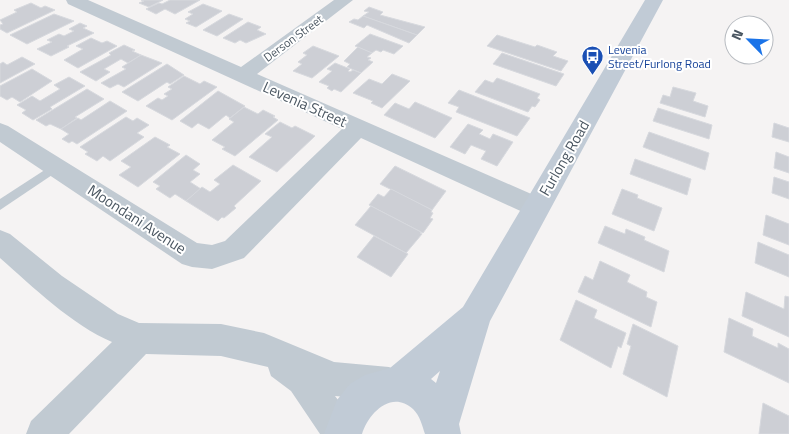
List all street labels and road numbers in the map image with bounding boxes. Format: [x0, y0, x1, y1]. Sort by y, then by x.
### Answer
street label: Derson Street [259, 9, 327, 66]
street label: Levenia Street [259, 75, 351, 133]
street label: Furlong Road [533, 116, 595, 200]
street label: Moondani Avenue [83, 178, 191, 260]

